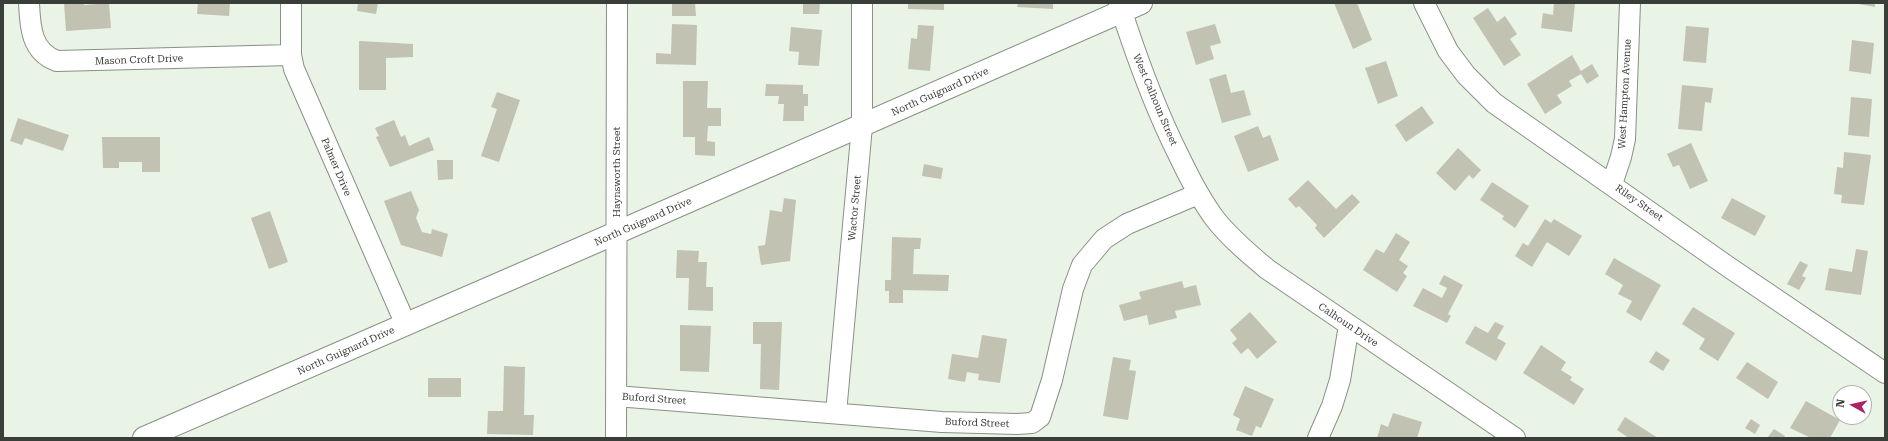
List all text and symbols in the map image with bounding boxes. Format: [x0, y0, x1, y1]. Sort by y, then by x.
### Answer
street label: West Hampton Avenue [1616, 39, 1634, 149]
street label: Mason Croft Drive [95, 52, 183, 68]
street label: West Calhoun Street [1130, 52, 1180, 148]
street label: North Guignard Drive [890, 65, 990, 119]
street label: Haynsworth Street [611, 127, 623, 217]
street label: Palmer Drive [318, 136, 354, 198]
street label: Wactor Street [846, 175, 864, 241]
street label: Riley Street [1613, 182, 1665, 224]
street label: North Guignard Drive [593, 195, 693, 249]
street label: Calhoun Drive [1316, 301, 1380, 349]
street label: North Guignard Drive [296, 324, 396, 378]
north arrow [1832, 385, 1872, 425]
street label: Buford Street [621, 391, 687, 407]
text: N [1834, 398, 1848, 409]
street label: Buford Street [945, 416, 1009, 430]

